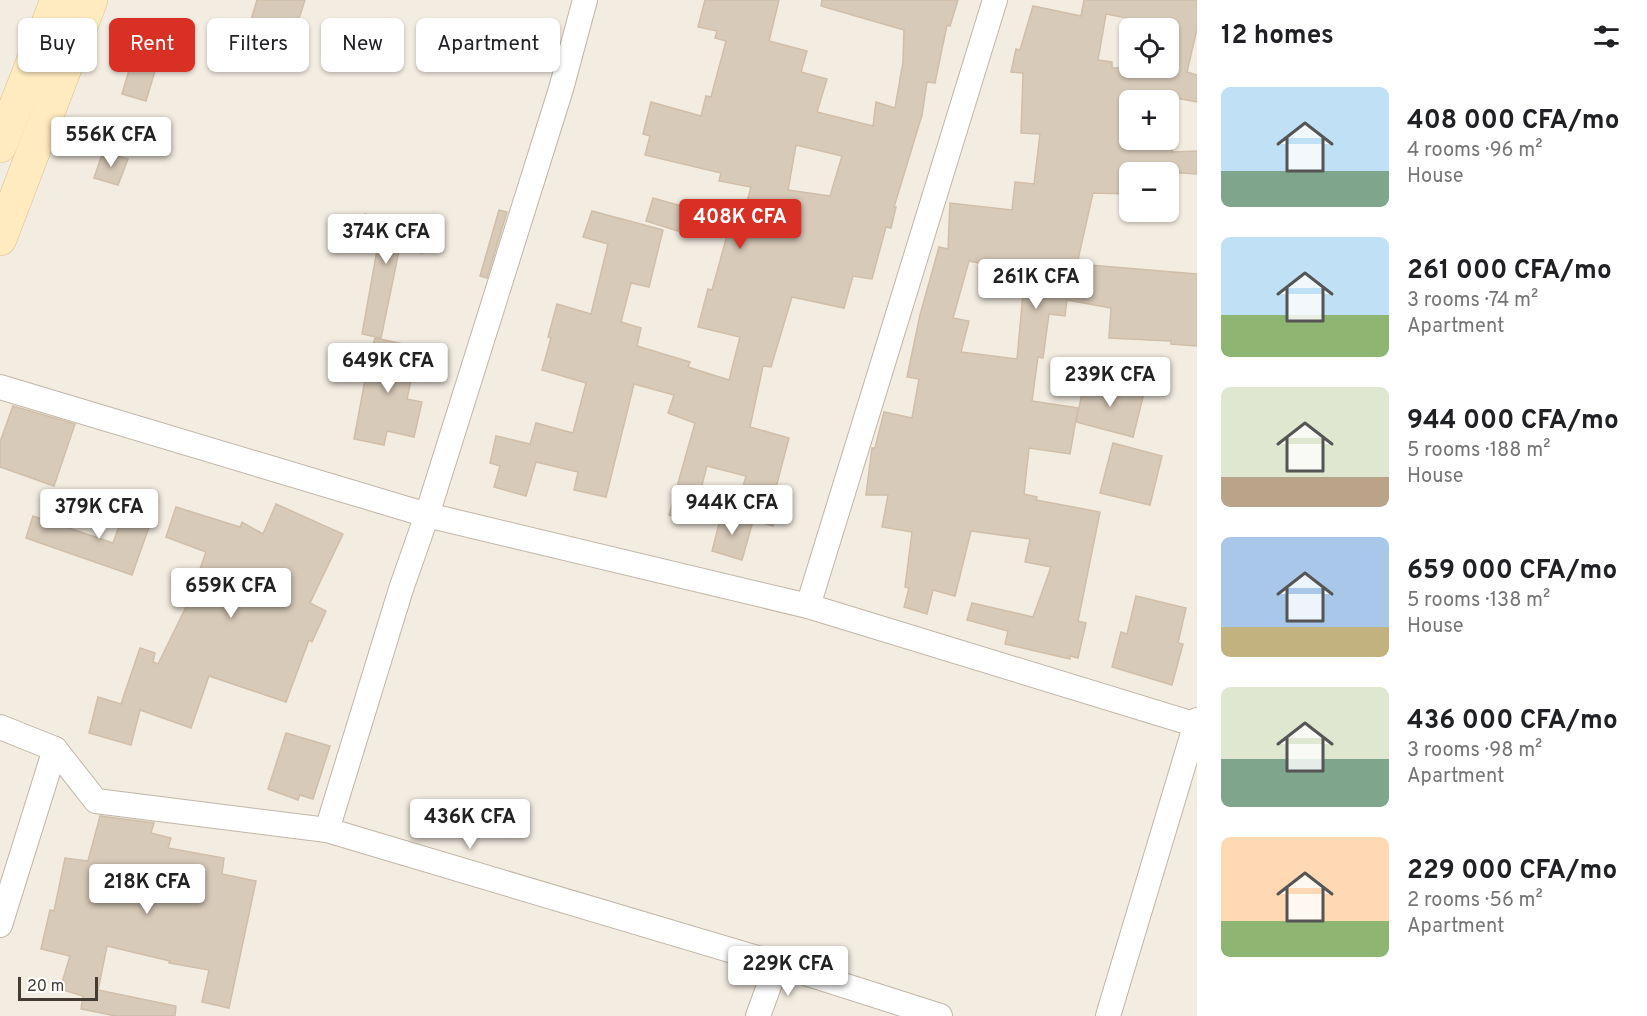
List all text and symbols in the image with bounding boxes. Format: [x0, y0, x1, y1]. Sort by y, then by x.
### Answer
chip: Buy [18, 18, 97, 72]
chip: Rent [109, 18, 195, 72]
chip: Filters [207, 18, 309, 72]
chip: New [321, 18, 404, 72]
chip: Apartment [416, 18, 560, 72]
map controls [1119, 18, 1179, 222]
button: locate [1119, 18, 1179, 78]
text: 12 homes [1221, 20, 1334, 53]
icon: filters [1590, 20, 1623, 53]
button: + [1119, 90, 1179, 150]
text: 408 000 CFA/mo [1407, 105, 1620, 138]
icon: home [1269, 111, 1341, 183]
pin: 556K CFA [49, 117, 173, 168]
text: 556K CFA [65, 123, 157, 149]
text: 4 rooms · 96 m² [1407, 138, 1542, 164]
button: − [1119, 162, 1179, 222]
text: House [1407, 164, 1463, 190]
pin: 408K CFA [678, 199, 802, 250]
text: 408K CFA [693, 205, 787, 231]
pin: 374K CFA [324, 214, 448, 265]
text: 374K CFA [342, 220, 430, 246]
text: 261 000 CFA/mo [1407, 255, 1612, 288]
pin: 261K CFA [974, 259, 1098, 310]
icon: home [1269, 261, 1341, 333]
text: 261K CFA [992, 265, 1080, 291]
text: 3 rooms · 74 m² [1407, 288, 1538, 314]
text: Apartment [1407, 314, 1505, 340]
pin: 649K CFA [326, 343, 450, 394]
text: 649K CFA [342, 349, 434, 375]
pin: 239K CFA [1048, 357, 1172, 408]
text: 239K CFA [1064, 363, 1156, 389]
text: 944 000 CFA/mo [1407, 405, 1619, 438]
icon: home [1269, 411, 1341, 483]
text: 5 rooms · 188 m² [1407, 438, 1550, 464]
text: House [1407, 464, 1463, 490]
pin: 944K CFA [670, 485, 794, 536]
pin: 379K CFA [37, 489, 161, 540]
text: 944K CFA [686, 491, 779, 517]
text: 379K CFA [54, 495, 144, 521]
text: 659 000 CFA/mo [1407, 555, 1617, 588]
icon: home [1269, 561, 1341, 633]
pin: 659K CFA [169, 568, 293, 619]
text: 659K CFA [185, 574, 277, 600]
text: 5 rooms · 138 m² [1407, 588, 1550, 614]
text: House [1407, 614, 1463, 640]
text: 436 000 CFA/mo [1407, 705, 1618, 738]
icon: home [1269, 711, 1341, 783]
text: 3 rooms · 98 m² [1407, 738, 1542, 764]
text: Apartment [1407, 764, 1505, 790]
pin: 436K CFA [408, 799, 532, 850]
text: 436K CFA [424, 805, 516, 831]
text: 229 000 CFA/mo [1407, 855, 1617, 888]
icon: home [1269, 861, 1341, 933]
pin: 218K CFA [85, 864, 209, 915]
text: 218K CFA [103, 870, 191, 896]
text: 2 rooms · 56 m² [1407, 888, 1543, 914]
text: Apartment [1407, 914, 1505, 940]
pin: 229K CFA [726, 946, 850, 997]
text: 229K CFA [742, 952, 834, 978]
scale bar [18, 974, 98, 1002]
text: 20 m [27, 977, 64, 997]

